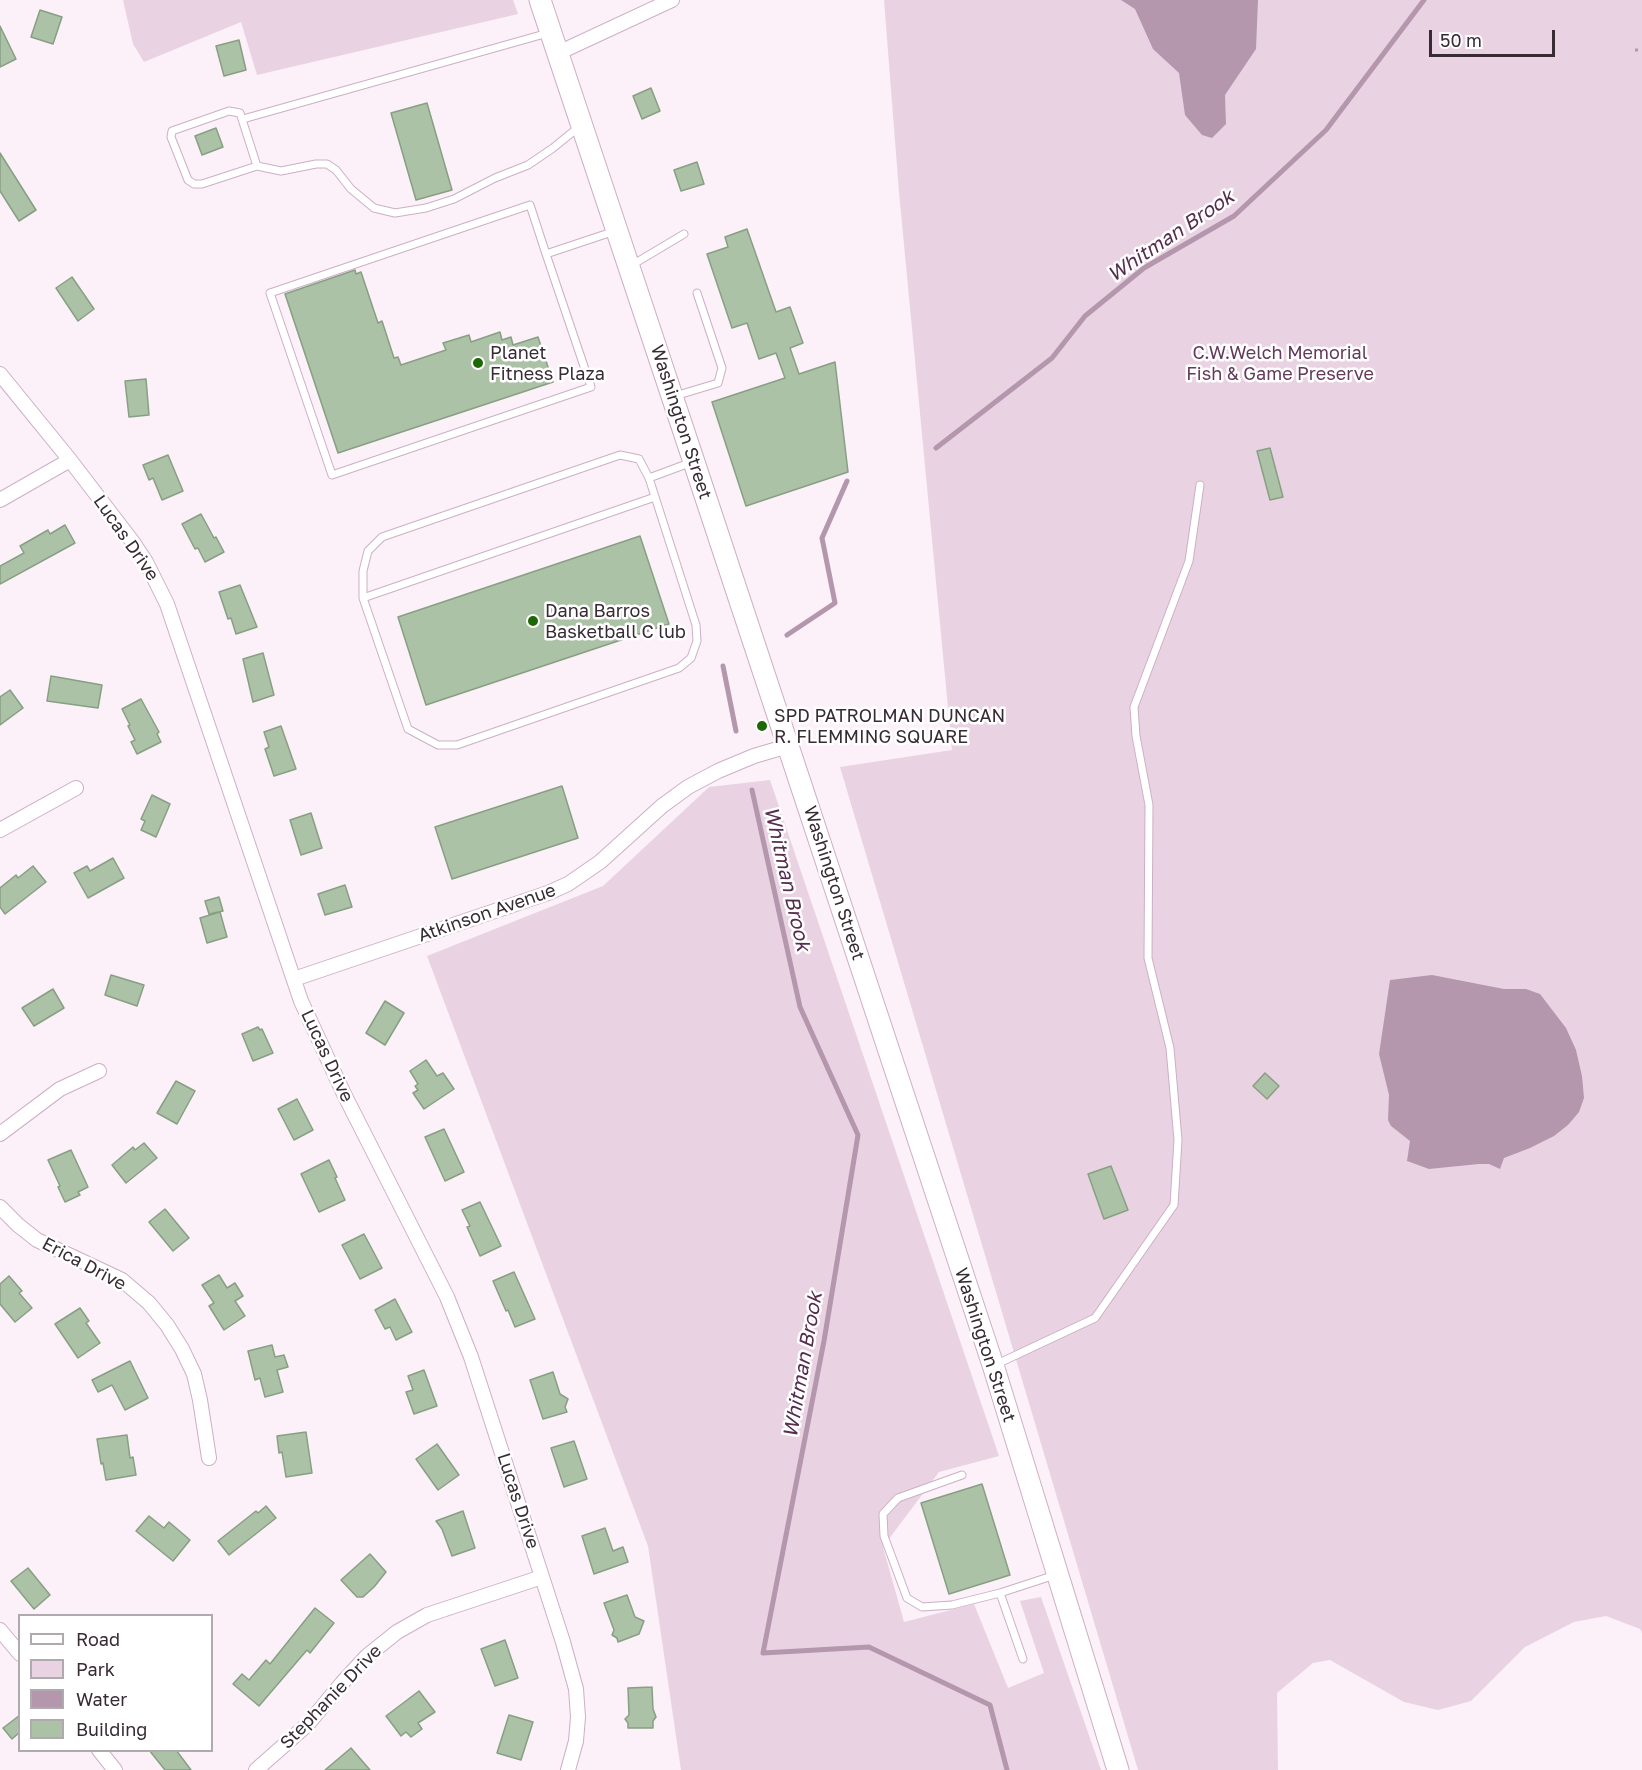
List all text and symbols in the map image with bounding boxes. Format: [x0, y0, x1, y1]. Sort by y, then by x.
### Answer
scale bar [1432, 18, 1558, 56]
text: 50 m [1440, 29, 1482, 51]
water label: Whitman Brook [1103, 185, 1239, 287]
place label: Planet Fitness Plaza [490, 342, 605, 385]
street label: Washington Street [646, 342, 716, 502]
park label: C.W.Welch Memorial Fish & Game Preserve [1186, 342, 1374, 385]
marker: Planet Fitness Plaza [471, 356, 485, 370]
street label: Lucas Drive [89, 491, 163, 585]
place label: Dana Barros Basketball C lub [545, 600, 686, 642]
marker: Dana Barros Basketball C lub [526, 614, 540, 628]
place label: SPD PATROLMAN DUNCAN R. FLEMMING SQUARE [774, 705, 1005, 748]
marker: SPD PATROLMAN DUNCAN R. FLEMMING SQUARE [755, 719, 769, 733]
street label: Washington Street [799, 803, 869, 963]
water label: Whitman Brook [759, 804, 815, 954]
street label: Atkinson Avenue [415, 879, 559, 947]
street label: Lucas Drive [296, 1006, 358, 1106]
street label: Erica Drive [38, 1233, 130, 1295]
street label: Washington Street [950, 1265, 1020, 1425]
water label: Whitman Brook [778, 1290, 828, 1440]
street label: Lucas Drive [492, 1450, 544, 1552]
legend [18, 1614, 213, 1752]
text: Road [76, 1628, 120, 1650]
street label: Stephanie Drive [276, 1640, 386, 1754]
text: Park [76, 1658, 115, 1680]
text: Water [76, 1688, 127, 1710]
text: Building [76, 1718, 147, 1740]

